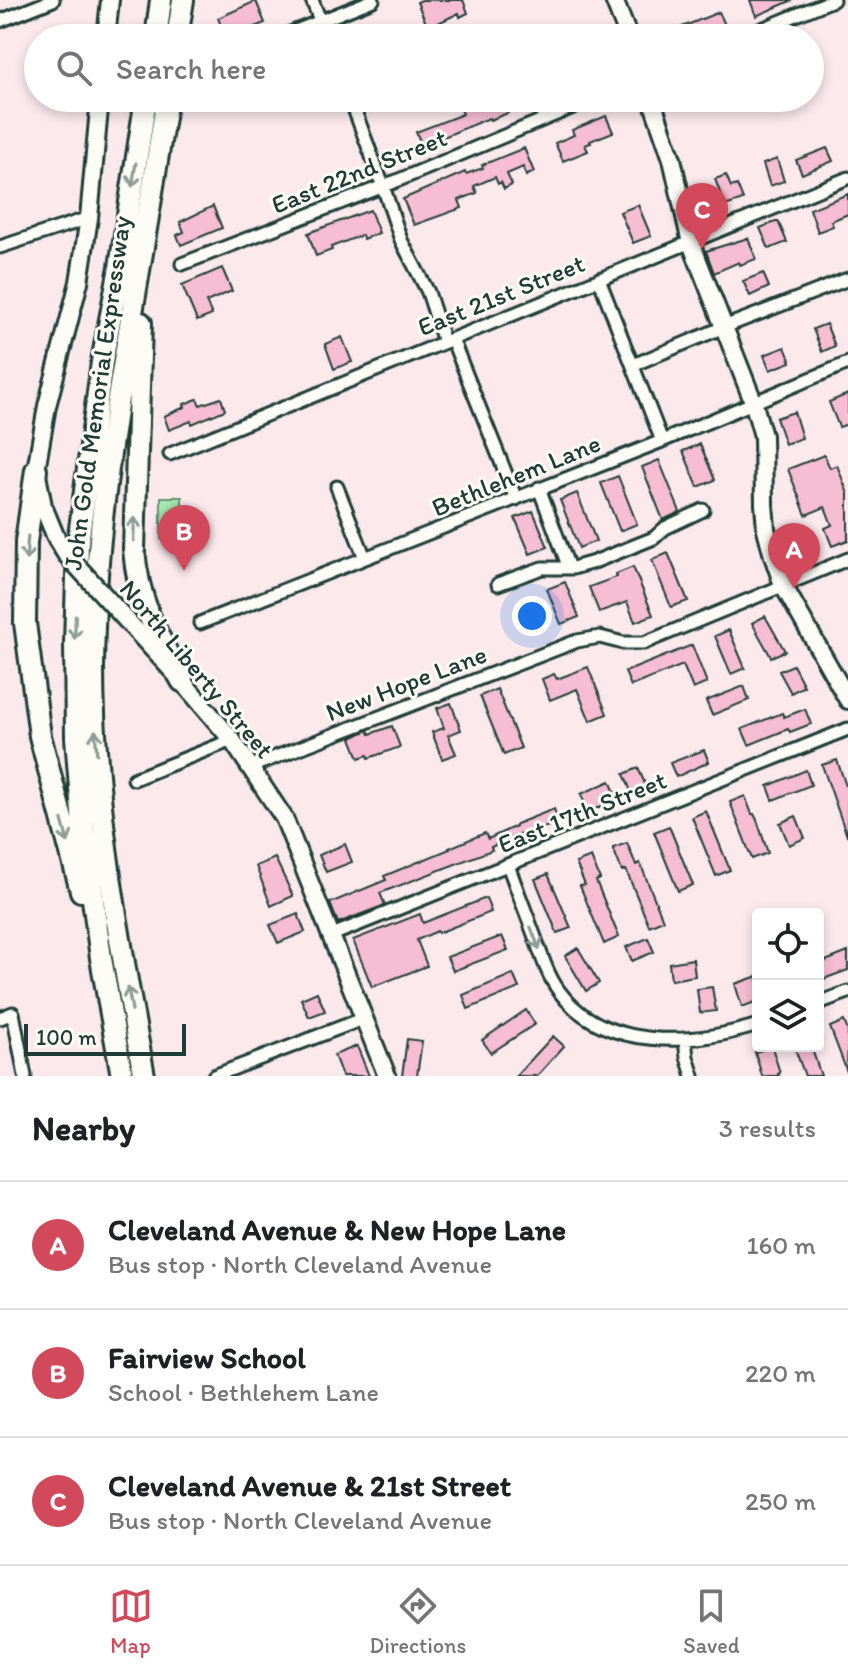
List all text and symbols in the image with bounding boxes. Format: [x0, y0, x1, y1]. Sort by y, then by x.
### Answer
search box [24, 24, 824, 112]
icon: search [52, 46, 96, 90]
text: Search here [116, 50, 266, 87]
street label: East 22nd Street [267, 121, 452, 221]
one-way arrow [126, 162, 141, 187]
pin: C [676, 183, 728, 249]
street label: John Gold Memorial Expressway [56, 214, 138, 572]
street label: East 21st Street [413, 247, 589, 343]
street label: Bethlehem Lane [427, 427, 605, 523]
pin: B [158, 505, 210, 571]
one-way arrow [127, 516, 142, 543]
pin: A [768, 523, 820, 589]
one-way arrow [19, 534, 34, 561]
street label: North Liberty Street [113, 573, 281, 765]
your location [512, 596, 552, 636]
one-way arrow [68, 613, 83, 640]
street label: New Hope Lane [321, 638, 491, 728]
one-way arrow [88, 729, 103, 756]
street label: East 17th Street [493, 764, 671, 860]
one-way arrow [58, 818, 73, 844]
map controls [752, 908, 824, 1052]
button: locate [752, 908, 824, 980]
one-way arrow [529, 925, 543, 950]
button: layers [752, 980, 824, 1052]
one-way arrow [122, 987, 137, 1012]
scale bar [24, 1020, 186, 1056]
text: 100 m [36, 1024, 97, 1051]
text: Nearby [32, 1108, 135, 1149]
text: 3 results [719, 1112, 816, 1144]
text: Cleveland Avenue & New Hope Lane [108, 1211, 566, 1248]
text: A [50, 1229, 66, 1261]
text: 160 m [746, 1229, 816, 1261]
text: Bus stop · North Cleveland Avenue [108, 1248, 492, 1280]
text: Fairview School [108, 1339, 306, 1376]
text: B [50, 1357, 66, 1389]
text: 220 m [745, 1357, 816, 1389]
text: School · Bethlehem Lane [108, 1376, 379, 1408]
text: Cleveland Avenue & 21st Street [108, 1467, 511, 1504]
text: C [50, 1485, 66, 1517]
text: 250 m [745, 1485, 816, 1517]
text: Bus stop · North Cleveland Avenue [108, 1504, 492, 1536]
tab: Map [109, 1584, 153, 1659]
tab: Directions [370, 1584, 466, 1659]
tab: Saved [683, 1584, 739, 1659]

